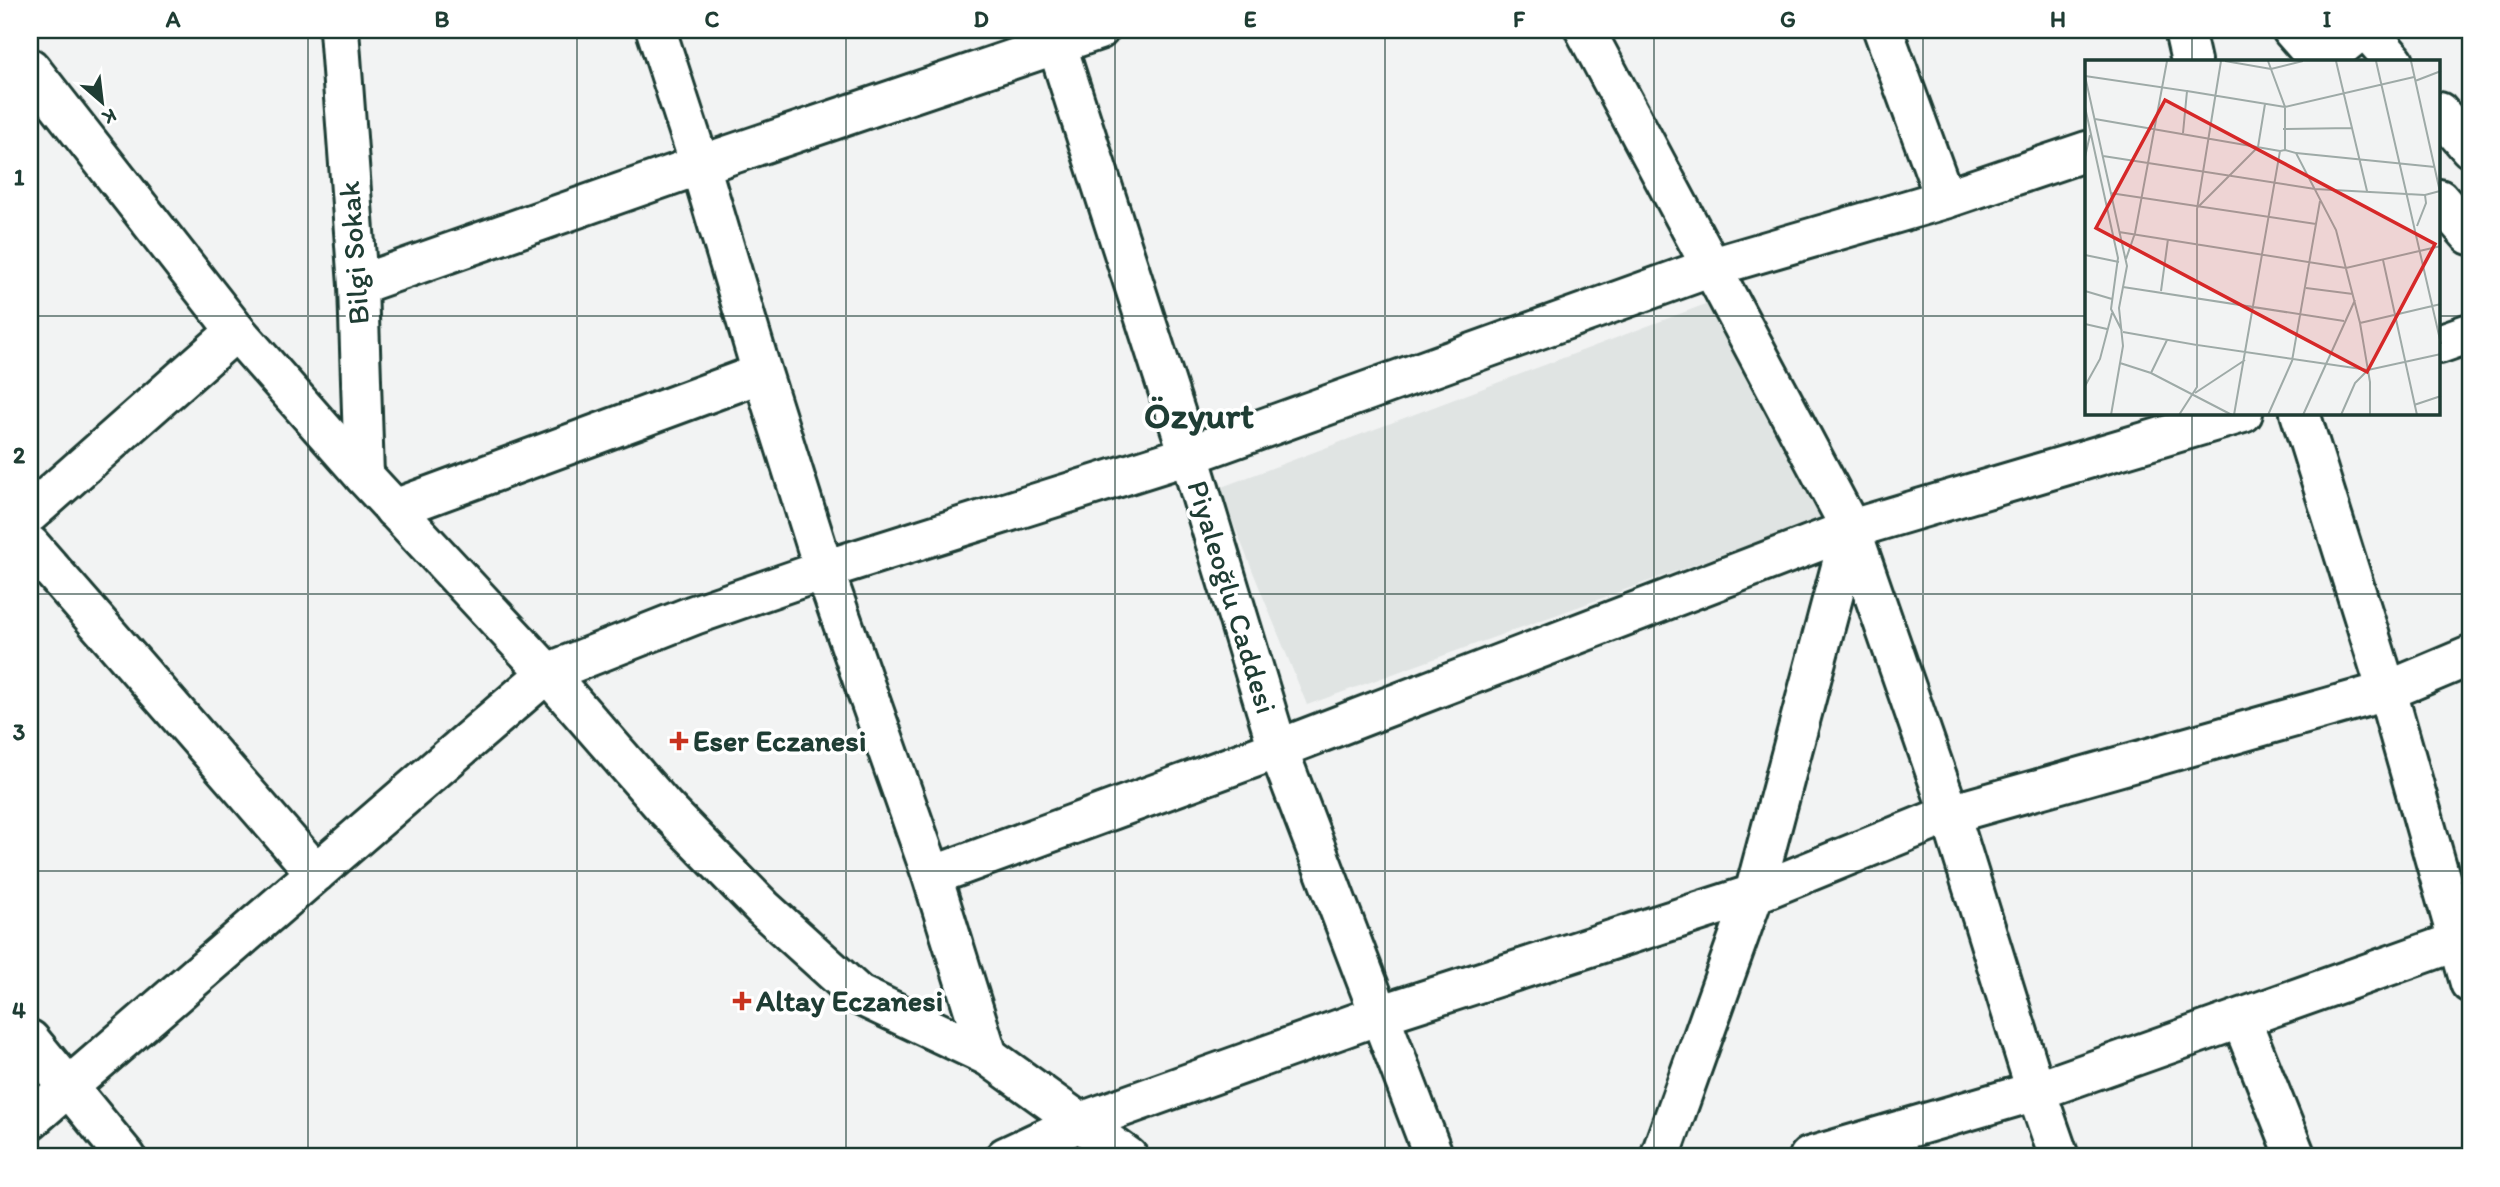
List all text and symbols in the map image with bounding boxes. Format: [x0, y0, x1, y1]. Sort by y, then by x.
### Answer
text: A [165, 5, 181, 33]
text: B [435, 5, 450, 33]
text: C [705, 5, 720, 33]
text: D [973, 5, 989, 33]
text: E [1244, 5, 1257, 33]
text: F [1513, 5, 1526, 33]
text: G [1780, 5, 1796, 33]
text: H [2050, 5, 2066, 33]
text: I [2323, 5, 2332, 33]
inset map [2085, 60, 2440, 415]
north arrow [66, 66, 136, 136]
text: K [98, 104, 121, 130]
text: 1 [14, 163, 25, 191]
street label: Bilgi Sokak [330, 179, 377, 326]
district label: Özyurt [1144, 393, 1254, 437]
text: 2 [13, 441, 26, 469]
street label: Piyaleoğlu Caddesi [1179, 476, 1286, 718]
text: 3 [13, 718, 26, 746]
place label: Eser Eczanesi [693, 722, 866, 759]
marker: Eser Eczanesi [671, 733, 687, 749]
place label: Altay Eczanesi [755, 982, 943, 1019]
marker: Altay Eczanesi [734, 993, 750, 1009]
text: 4 [12, 996, 26, 1024]

